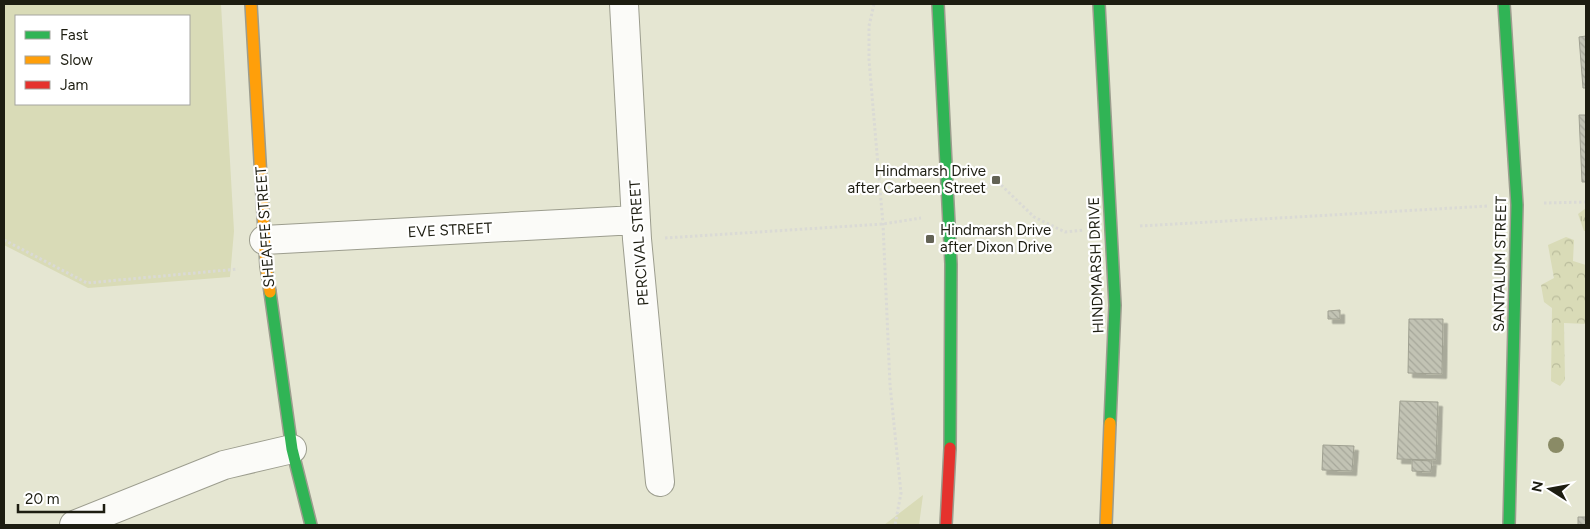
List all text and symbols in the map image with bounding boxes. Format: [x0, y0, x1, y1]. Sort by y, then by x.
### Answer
legend [15, 15, 190, 105]
text: Fast [60, 26, 89, 44]
text: Slow [60, 51, 93, 69]
text: Jam [60, 76, 88, 94]
place label: Hindmarsh Drive after Carbeen Street [847, 162, 986, 197]
street label: SHEAFFE STREET [252, 165, 278, 288]
marker: Hindmarsh Drive after Carbeen Street [990, 174, 1002, 186]
street label: PERCIVAL STREET [626, 179, 652, 307]
street label: SANTALUM STREET [1490, 195, 1510, 332]
street label: HINDMARSH DRIVE [1085, 196, 1107, 334]
street label: EVE STREET [407, 219, 494, 241]
place label: Hindmarsh Drive after Dixon Drive [940, 221, 1052, 256]
marker: Hindmarsh Drive after Dixon Drive [924, 233, 936, 245]
north arrow [1525, 464, 1575, 514]
text: N [1528, 480, 1547, 494]
scale bar [18, 482, 104, 514]
text: 20 m [25, 490, 59, 508]

